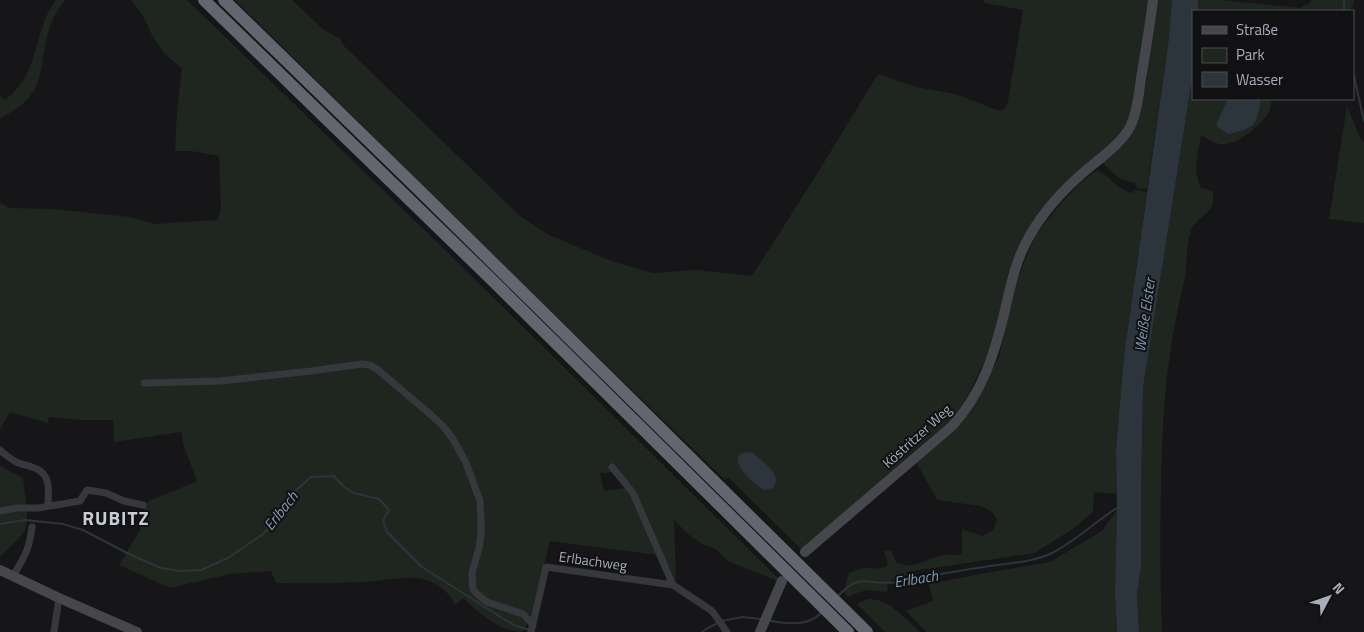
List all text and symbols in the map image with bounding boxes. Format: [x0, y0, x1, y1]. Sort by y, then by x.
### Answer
legend [1192, 10, 1354, 100]
text: Straße [1236, 18, 1278, 41]
text: Park [1236, 43, 1265, 66]
text: Wasser [1236, 68, 1283, 91]
water label: Weiße Elster [1128, 274, 1161, 353]
street label: Köstritzer Weg [877, 399, 956, 473]
water label: Erlbach [258, 486, 304, 535]
district label: RUBITZ [82, 503, 150, 532]
street label: Erlbachweg [558, 545, 629, 576]
water label: Erlbach [892, 564, 940, 593]
north arrow [1304, 572, 1354, 622]
text: N [1328, 578, 1350, 599]

